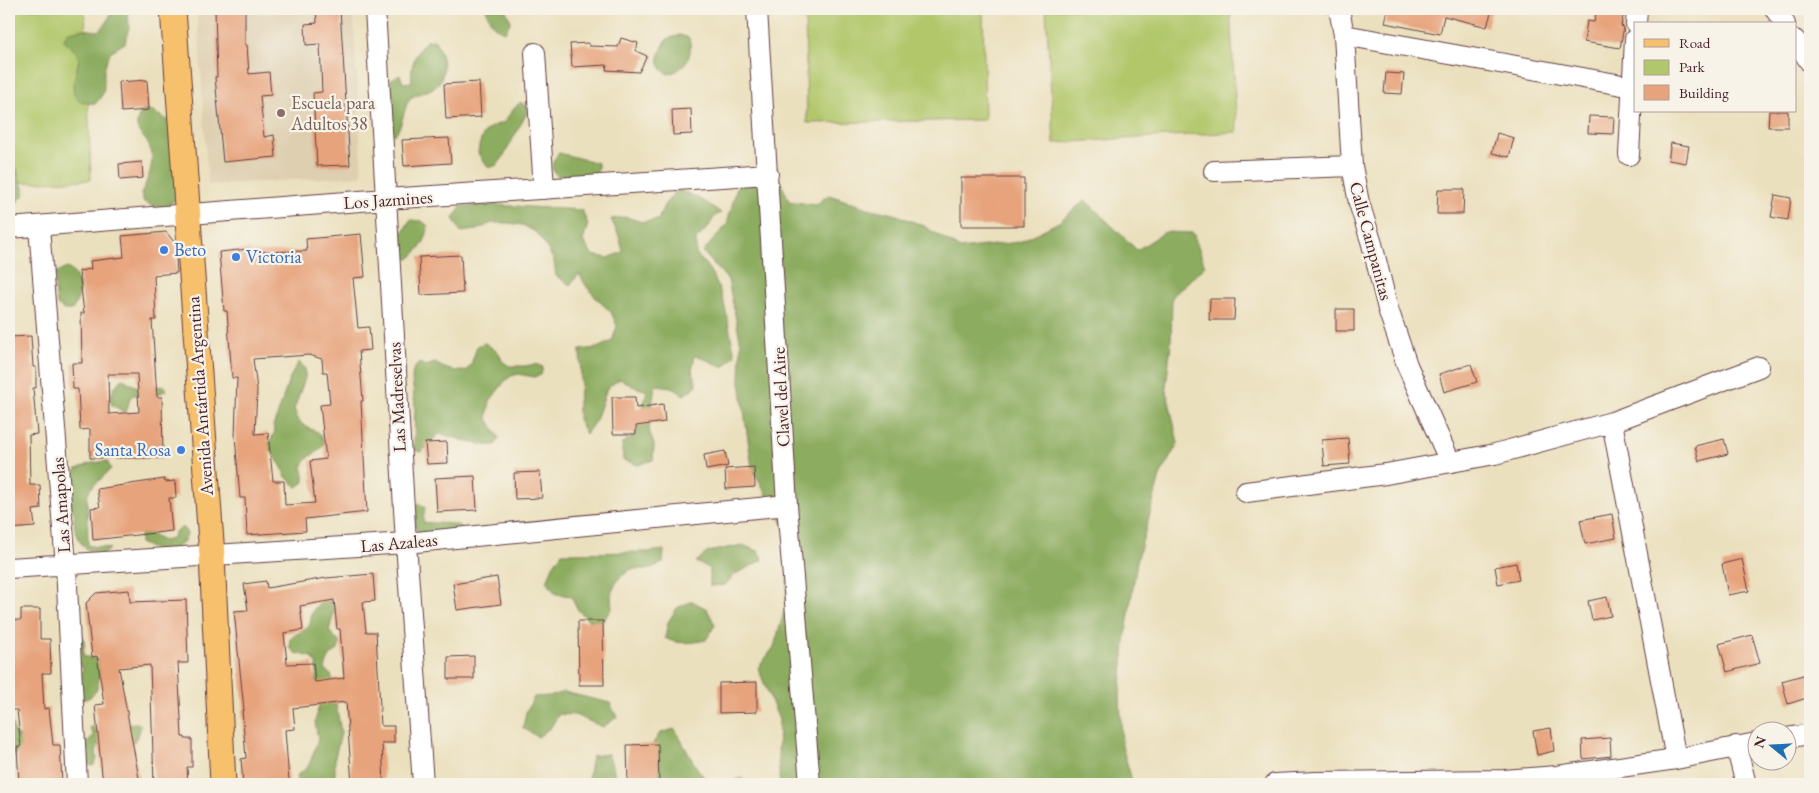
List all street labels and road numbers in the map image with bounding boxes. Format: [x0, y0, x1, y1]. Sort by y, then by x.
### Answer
street label: Calle Campanitas [1345, 179, 1398, 303]
street label: Los Jazmines [343, 185, 433, 214]
street label: Avenida Antártida Argentina [181, 295, 218, 497]
street label: Las Madreselvas [382, 341, 411, 453]
street label: Clavel del Aire [766, 346, 795, 448]
street label: Las Amapolas [46, 456, 75, 554]
street label: Las Azaleas [359, 528, 439, 557]

